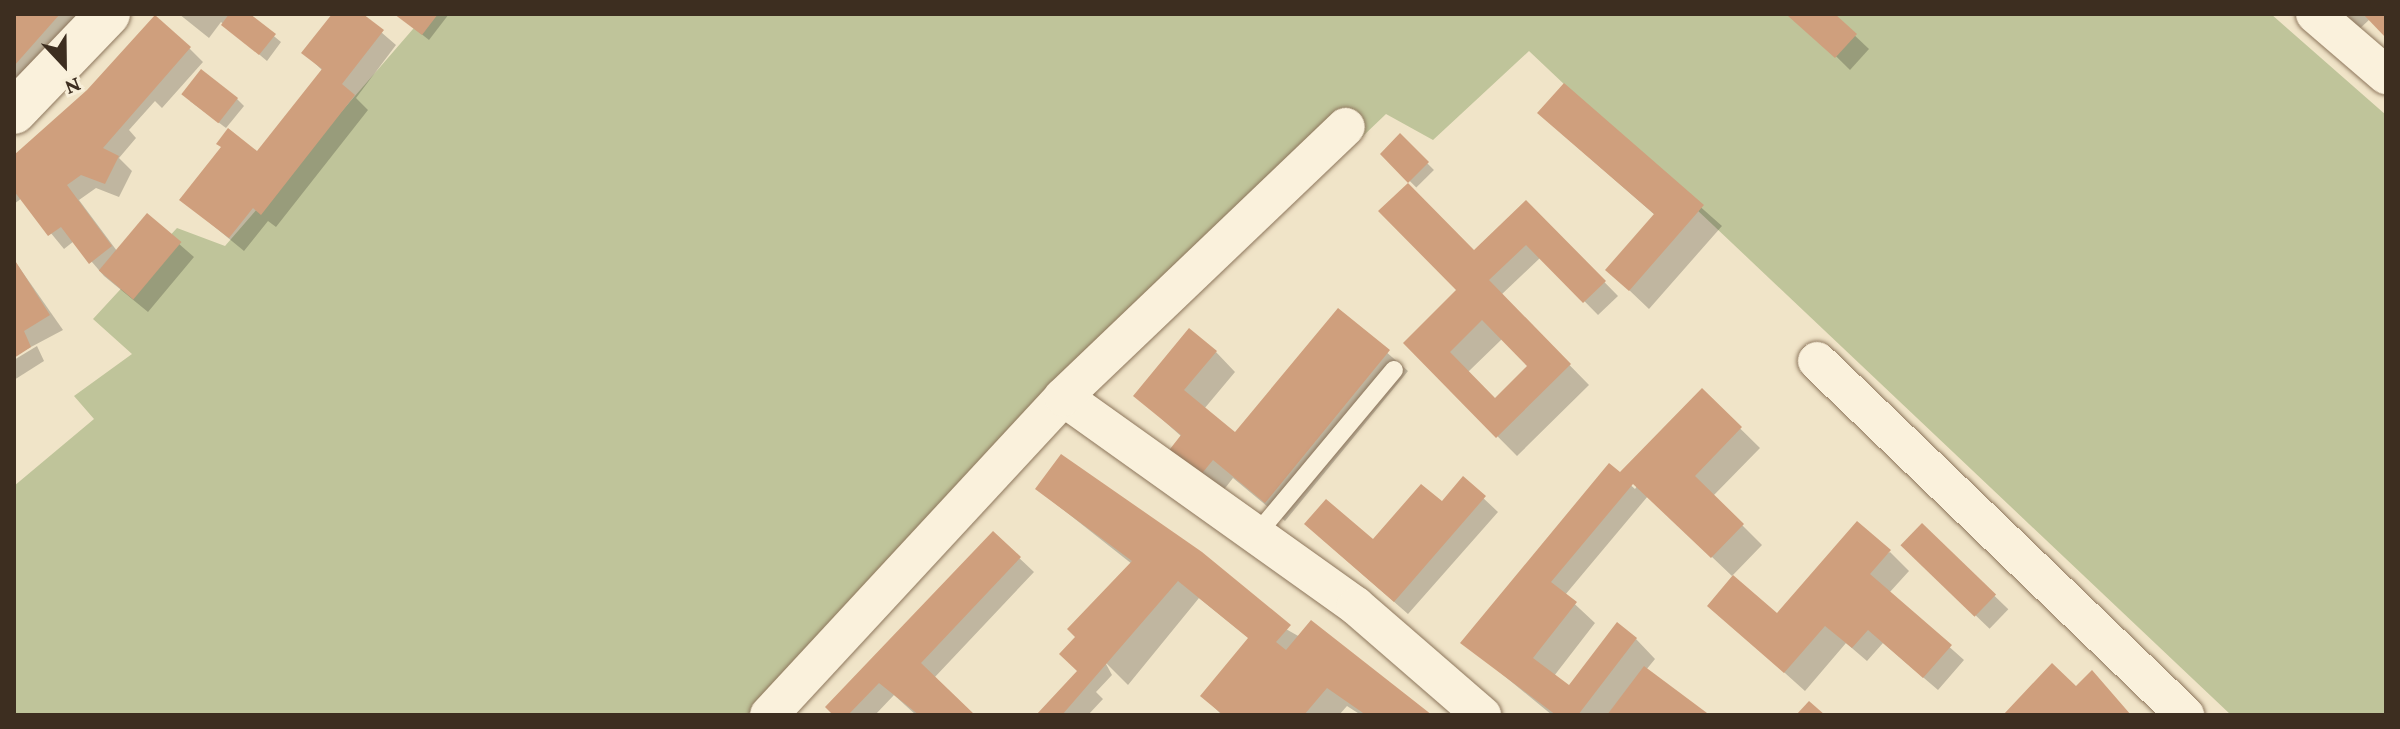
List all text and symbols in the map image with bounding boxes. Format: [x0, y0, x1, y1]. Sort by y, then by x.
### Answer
north arrow [24, 24, 104, 104]
text: N [62, 72, 85, 101]

